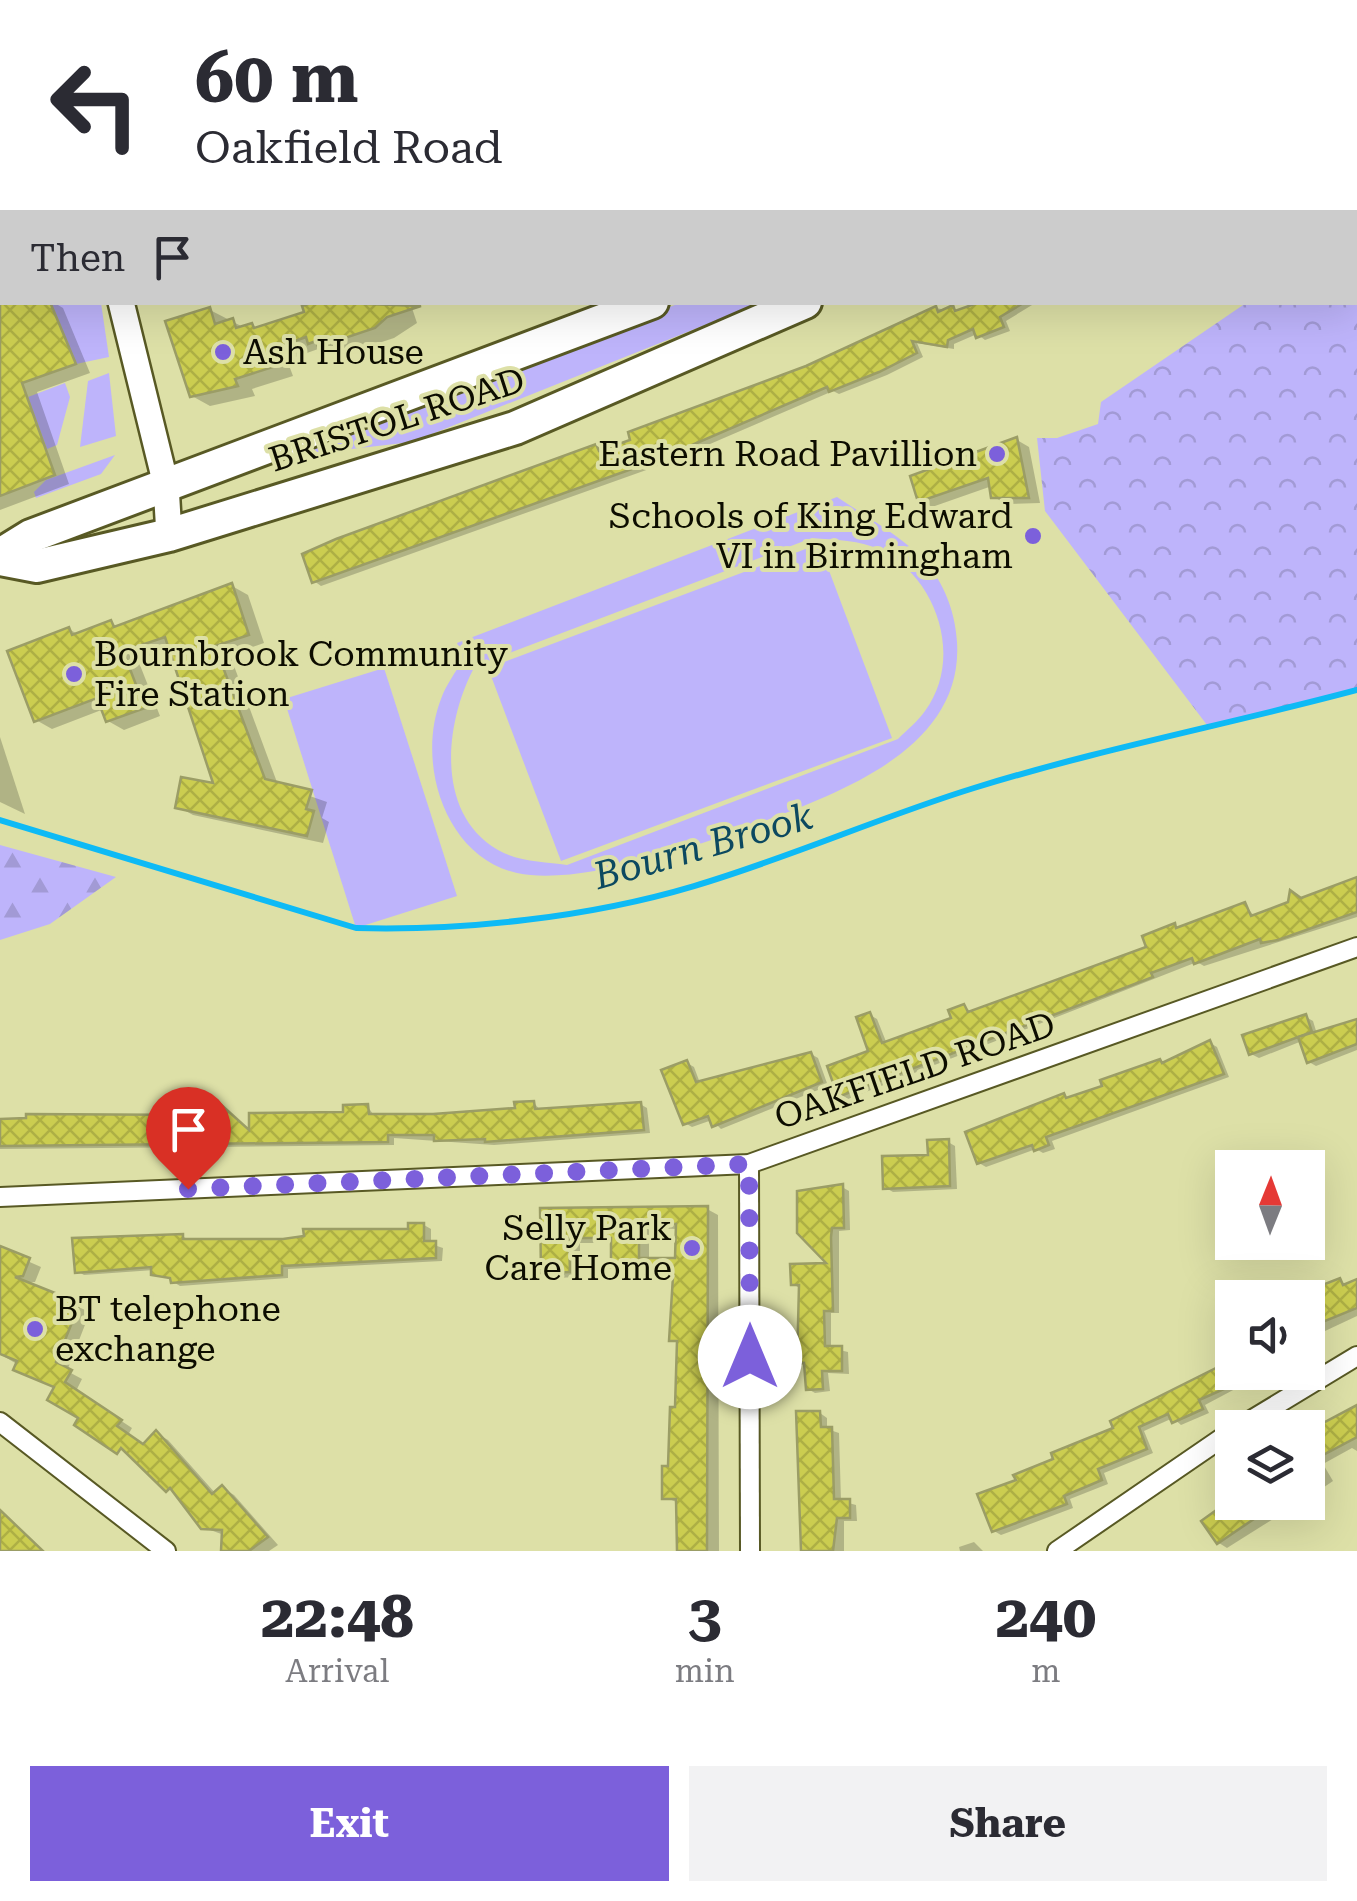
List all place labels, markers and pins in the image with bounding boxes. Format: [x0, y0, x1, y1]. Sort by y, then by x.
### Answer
place label: Ash House [243, 332, 424, 373]
marker: Ash House [212, 341, 234, 363]
place label: Eastern Road Pavillion [598, 434, 977, 475]
marker: Eastern Road Pavillion [986, 443, 1008, 465]
place label: Schools of King Edward VI in Birmingham [609, 496, 1013, 577]
marker: Schools of King Edward VI in Birmingham [1022, 525, 1044, 547]
place label: Bournbrook Community Fire Station [94, 634, 508, 715]
marker: Bournbrook Community Fire Station [63, 663, 85, 685]
pin [146, 1087, 231, 1190]
place label: Selly Park Care Home [484, 1208, 672, 1289]
marker: Selly Park Care Home [681, 1237, 703, 1259]
place label: BT telephone exchange [55, 1289, 281, 1370]
marker: BT telephone exchange [24, 1318, 46, 1340]

